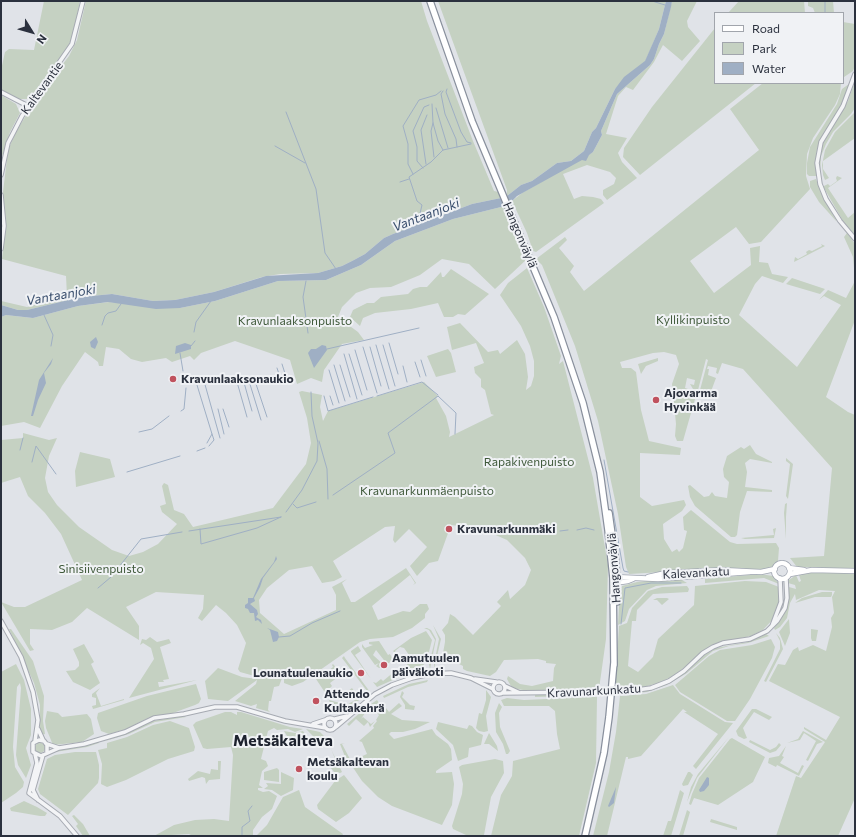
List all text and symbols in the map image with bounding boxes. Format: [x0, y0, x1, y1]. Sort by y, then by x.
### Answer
north arrow [12, 12, 52, 52]
legend [714, 12, 844, 84]
text: Road [752, 21, 780, 35]
text: N [34, 32, 50, 47]
text: Park [752, 41, 777, 55]
street label: Kaltevantie [18, 59, 66, 117]
text: Water [752, 61, 786, 75]
water label: Vantaanjoki [390, 195, 462, 235]
street label: Hangonväylä [500, 200, 540, 270]
water label: Vantaanjoki [25, 281, 97, 309]
park label: Kyllikinpuisto [656, 313, 730, 327]
park label: Kravunlaaksonpuisto [238, 314, 352, 328]
place label: Kravunlaaksonaukio [181, 372, 294, 386]
marker: Kravunlaaksonaukio [168, 374, 178, 384]
place label: Ajovarma Hyvinkää [664, 386, 717, 414]
marker: Ajovarma Hyvinkää [651, 395, 661, 405]
park label: Rapakivenpuisto [484, 455, 574, 469]
park label: Kravunarkunmäenpuisto [360, 484, 494, 498]
place label: Kravunarkunmäki [457, 522, 556, 536]
marker: Kravunarkunmäki [444, 524, 454, 534]
street label: Hangonväylä [604, 533, 624, 603]
park label: Sinisiivenpuisto [58, 562, 144, 576]
street label: Kalevankatu [662, 564, 730, 582]
place label: Aamutuulen päiväkoti [392, 651, 459, 679]
marker: Aamutuulen päiväkoti [379, 660, 389, 670]
place label: Lounatuulenaukio [253, 666, 353, 680]
marker: Lounatuulenaukio [356, 668, 366, 678]
street label: Kravunarkunkatu [547, 681, 641, 701]
place label: Attendo Kultakehrä [324, 687, 385, 715]
marker: Attendo Kultakehrä [311, 696, 321, 706]
district label: Metsäkalteva [233, 731, 333, 751]
place label: Metsäkaltevan koulu [307, 755, 389, 783]
marker: Metsäkaltevan koulu [294, 764, 304, 774]

